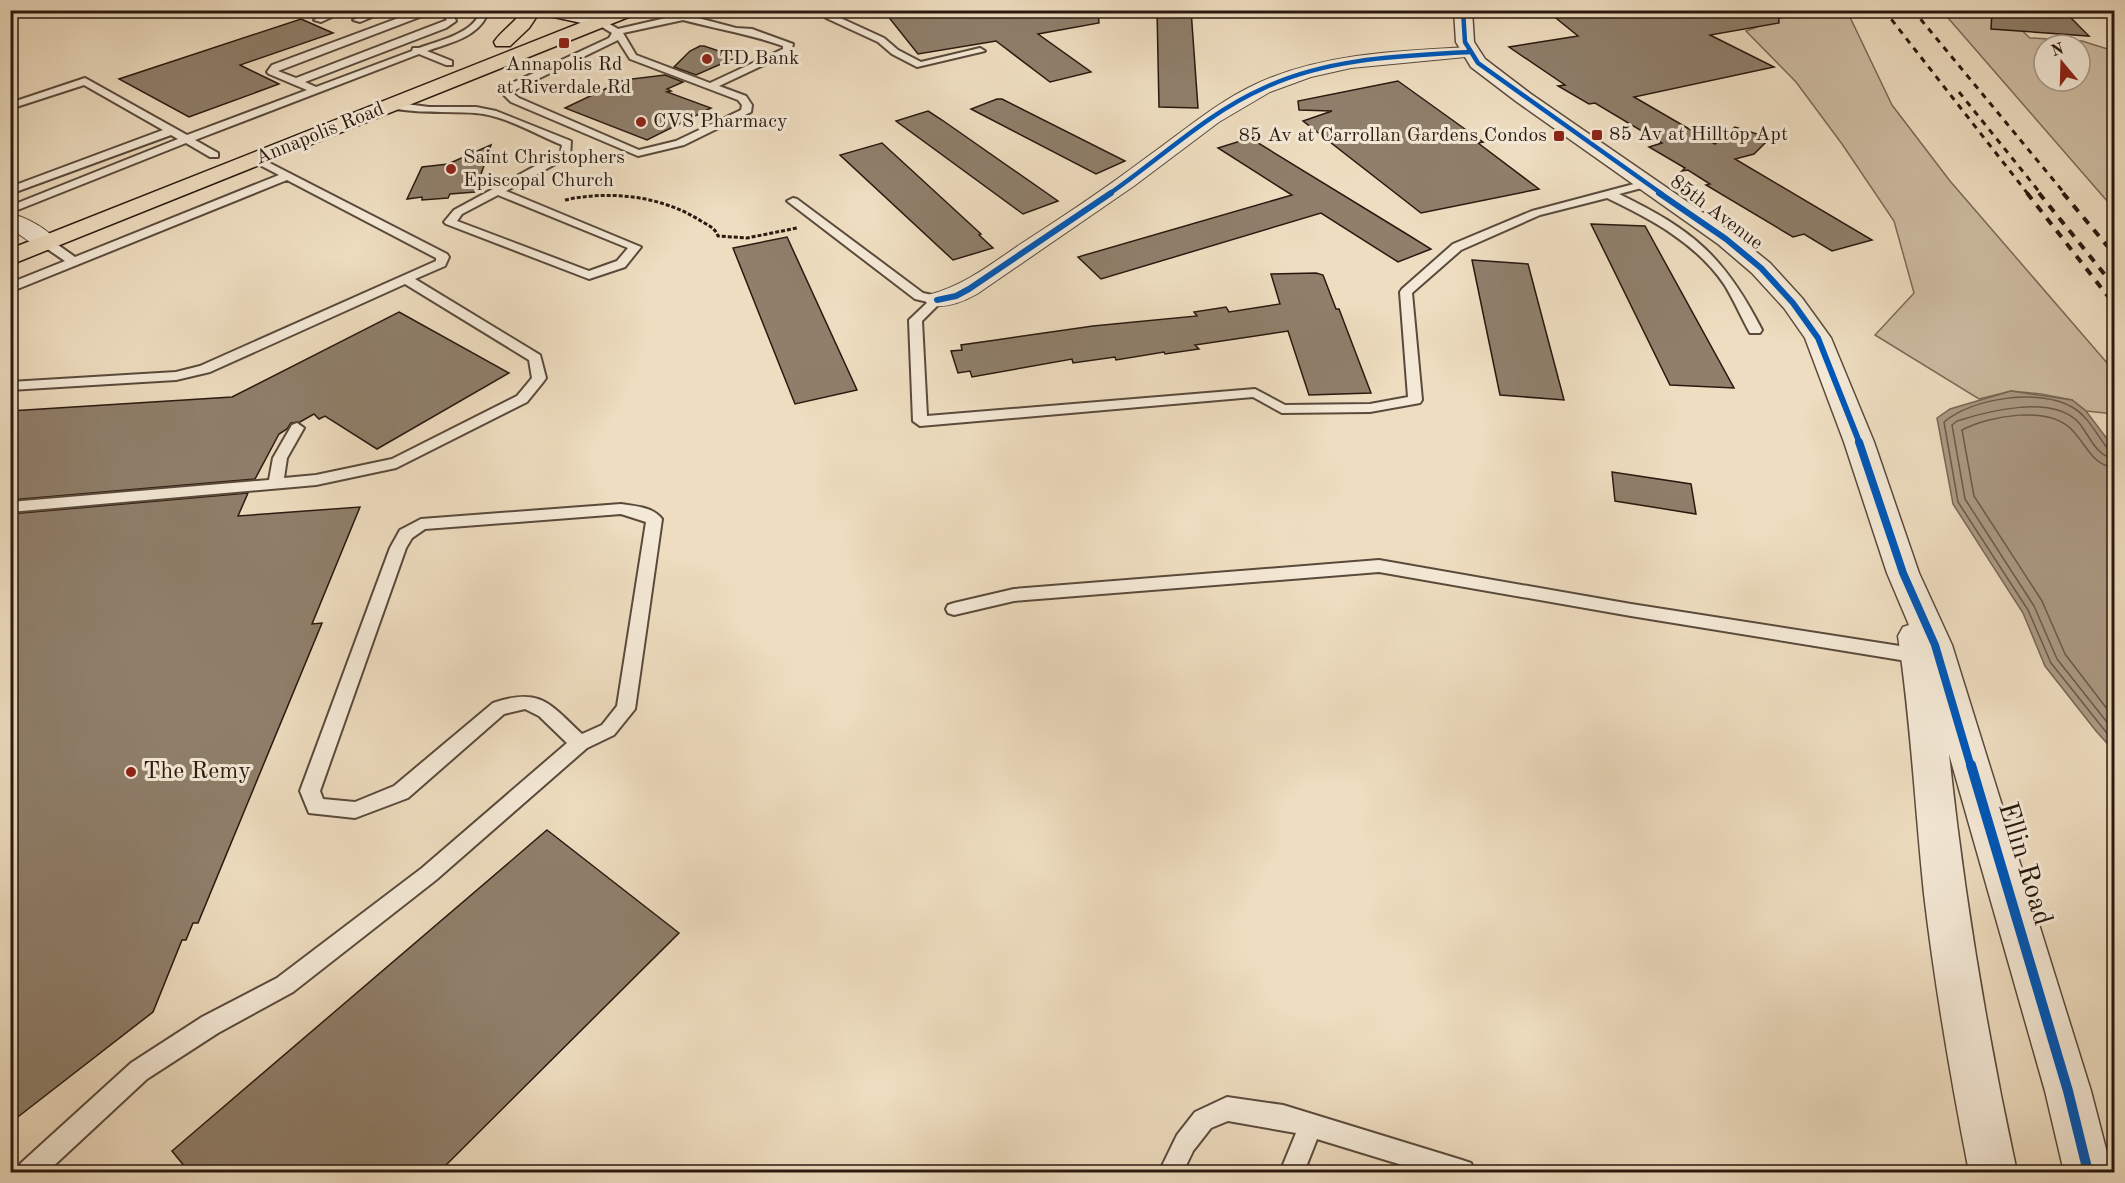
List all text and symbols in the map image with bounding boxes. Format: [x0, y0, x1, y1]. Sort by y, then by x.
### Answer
north arrow [2032, 33, 2092, 93]
marker: Annapolis Rd at Riverdale Rd [557, 36, 571, 50]
text: N [2049, 41, 2067, 60]
place label: TD Bank [719, 49, 799, 69]
marker: TD Bank [700, 52, 714, 66]
place label: Annapolis Rd at Riverdale Rd [497, 55, 631, 98]
street label: Annapolis Road [253, 99, 387, 169]
place label: CVS Pharmacy [653, 112, 788, 132]
marker: CVS Pharmacy [634, 115, 648, 129]
place label: 85 Av at Hilltop Apt [1609, 125, 1788, 145]
place label: 85 Av at Carrollan Gardens Condos [1238, 126, 1547, 146]
marker: 85 Av at Hilltop Apt [1590, 128, 1604, 142]
marker: 85 Av at Carrollan Gardens Condos [1552, 129, 1566, 143]
place label: Saint Christophers Episcopal Church [463, 148, 625, 191]
marker: Saint Christophers Episcopal Church [444, 162, 458, 176]
street label: 85th Avenue [1666, 172, 1766, 254]
place label: The Remy [143, 760, 251, 784]
marker: The Remy [124, 765, 138, 779]
street label: Ellin Road [1992, 799, 2056, 929]

